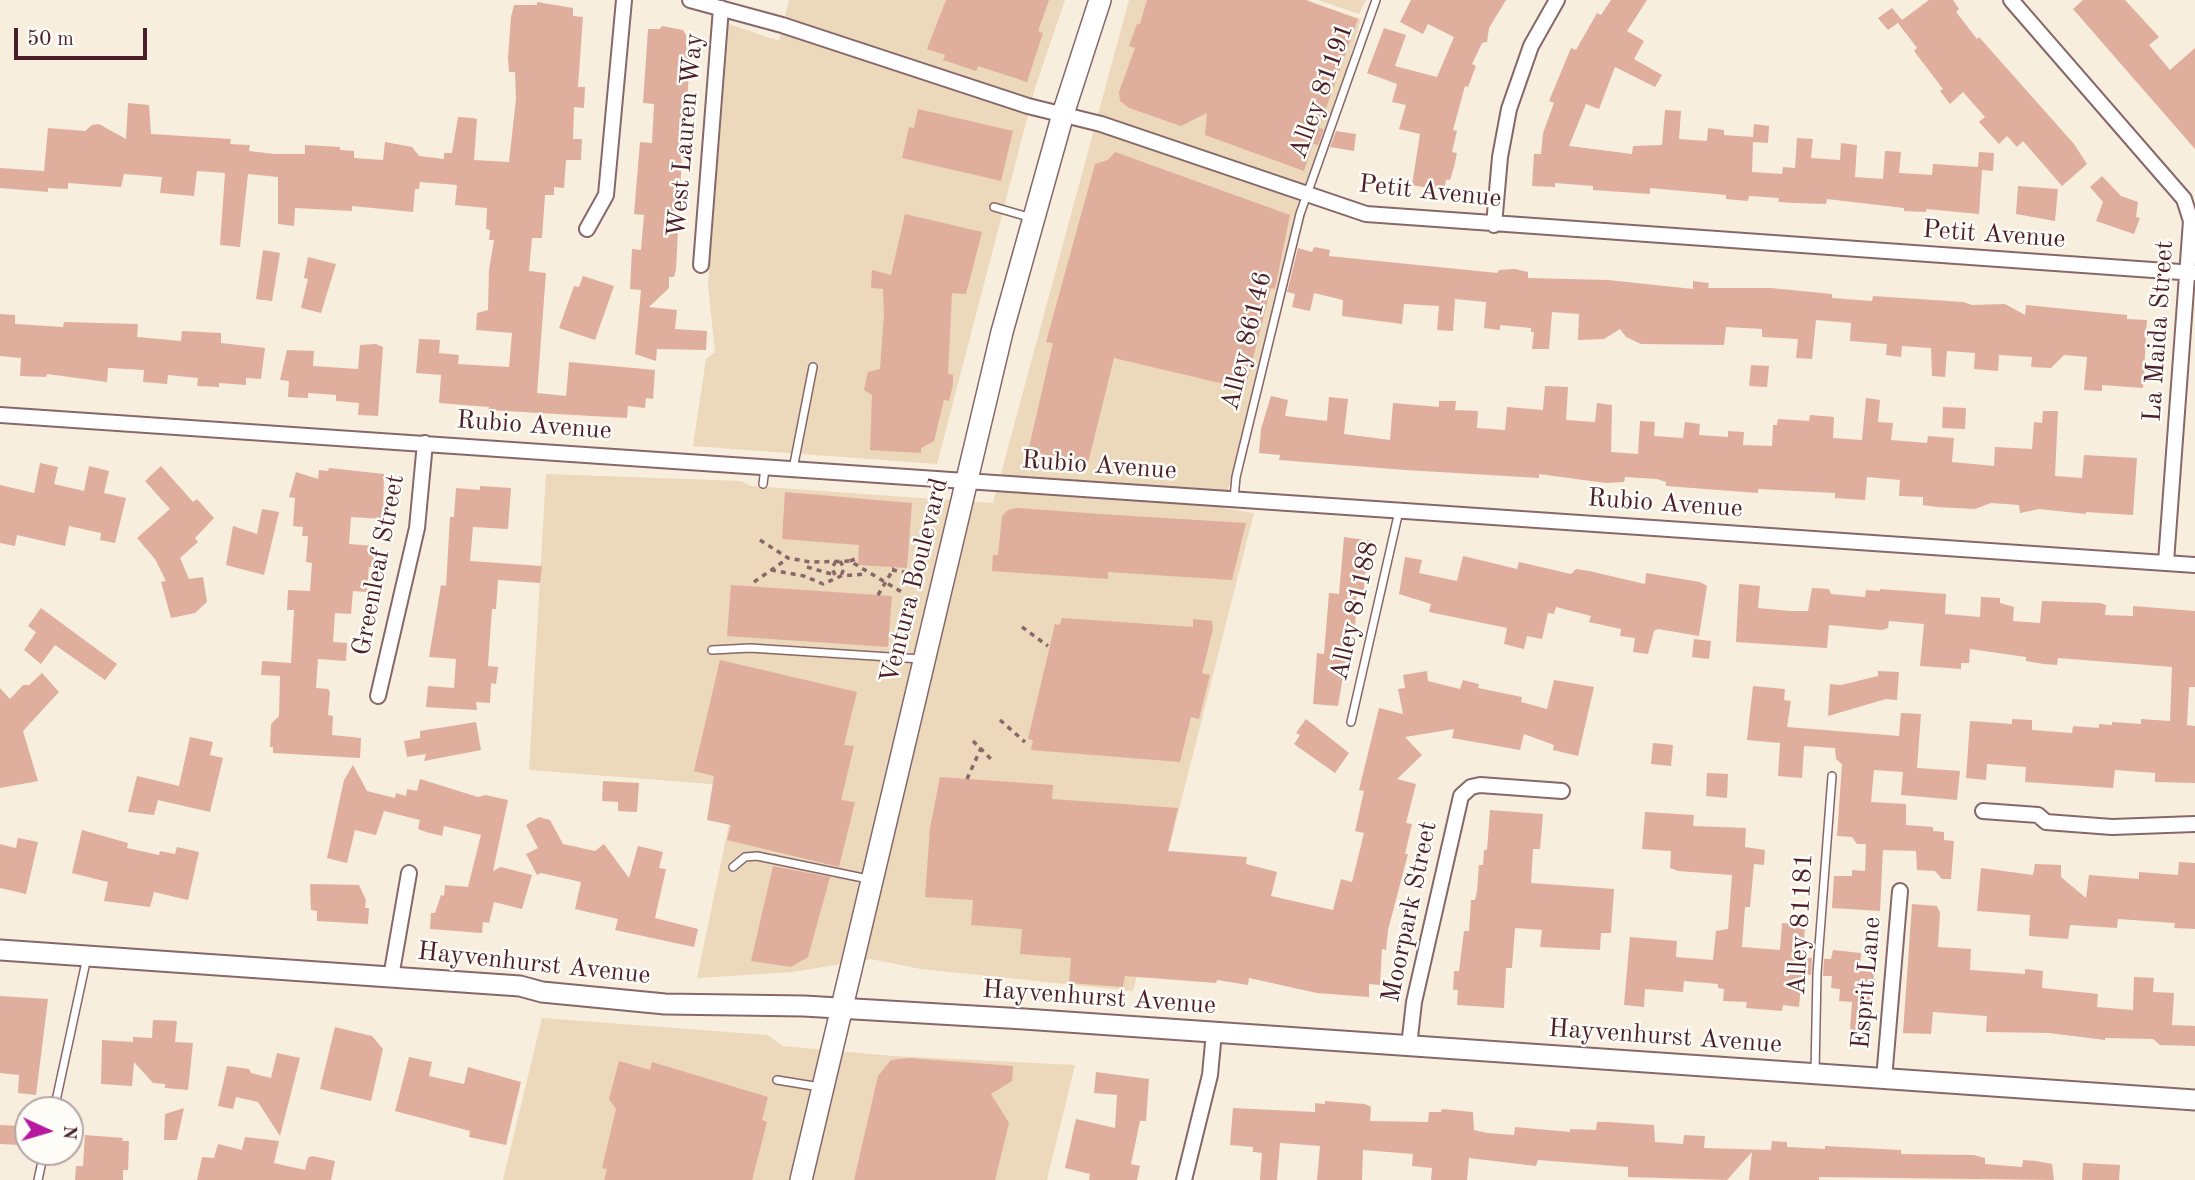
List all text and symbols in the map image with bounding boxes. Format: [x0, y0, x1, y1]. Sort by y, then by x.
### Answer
scale bar [18, 14, 150, 58]
street label: Alley 81191 [1283, 19, 1361, 163]
text: 50 m [27, 29, 74, 50]
street label: West Lauren Way [662, 32, 710, 238]
street label: Petit Avenue [1357, 169, 1503, 215]
street label: Petit Avenue [1921, 214, 2067, 256]
street label: La Maida Street [2137, 239, 2181, 423]
street label: Alley 86146 [1215, 268, 1279, 414]
street label: Rubio Avenue [455, 405, 613, 447]
street label: Rubio Avenue [1020, 445, 1178, 487]
street label: Greenleaf Street [346, 472, 412, 658]
street label: Ventura Boulevard [874, 475, 956, 687]
street label: Rubio Avenue [1586, 483, 1744, 525]
street label: Alley 81188 [1324, 538, 1386, 684]
street label: Moorpark Street [1376, 818, 1444, 1006]
street label: Alley 81181 [1782, 852, 1820, 996]
street label: Esprit Lane [1846, 915, 1888, 1051]
street label: Hayvenhurst Avenue [416, 936, 652, 992]
street label: Hayvenhurst Avenue [981, 974, 1217, 1022]
street label: Hayvenhurst Avenue [1547, 1013, 1783, 1061]
north arrow [14, 1096, 84, 1166]
text: N [58, 1124, 78, 1140]

